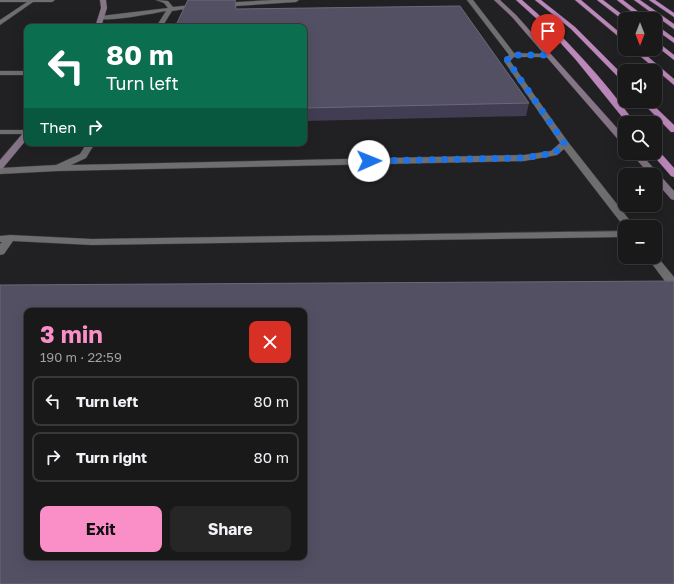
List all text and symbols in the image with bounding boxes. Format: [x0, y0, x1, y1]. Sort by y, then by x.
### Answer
north arrow [618, 12, 662, 56]
map controls [618, 12, 662, 264]
pin [531, 14, 565, 55]
icon: arrive [537, 20, 559, 42]
text: 80 m [106, 38, 174, 71]
icon: left [40, 40, 92, 92]
button: sound [618, 64, 662, 108]
text: Turn left [106, 72, 179, 94]
icon: right [84, 116, 106, 138]
button: search [618, 116, 662, 160]
text: Then [40, 118, 76, 136]
position arrow [348, 140, 390, 182]
button: + [618, 168, 662, 212]
button: − [618, 220, 662, 264]
text: 3 min [40, 319, 103, 348]
button: close [249, 321, 291, 363]
text: 190 m · 22:59 [40, 349, 122, 365]
icon: left [42, 390, 64, 412]
text: Turn left [76, 392, 138, 410]
text: 80 m [254, 392, 289, 410]
icon: right [42, 446, 64, 468]
text: Turn right [76, 448, 147, 466]
text: 80 m [254, 448, 289, 466]
button: Exit [40, 506, 162, 552]
button: Share [170, 506, 291, 552]

